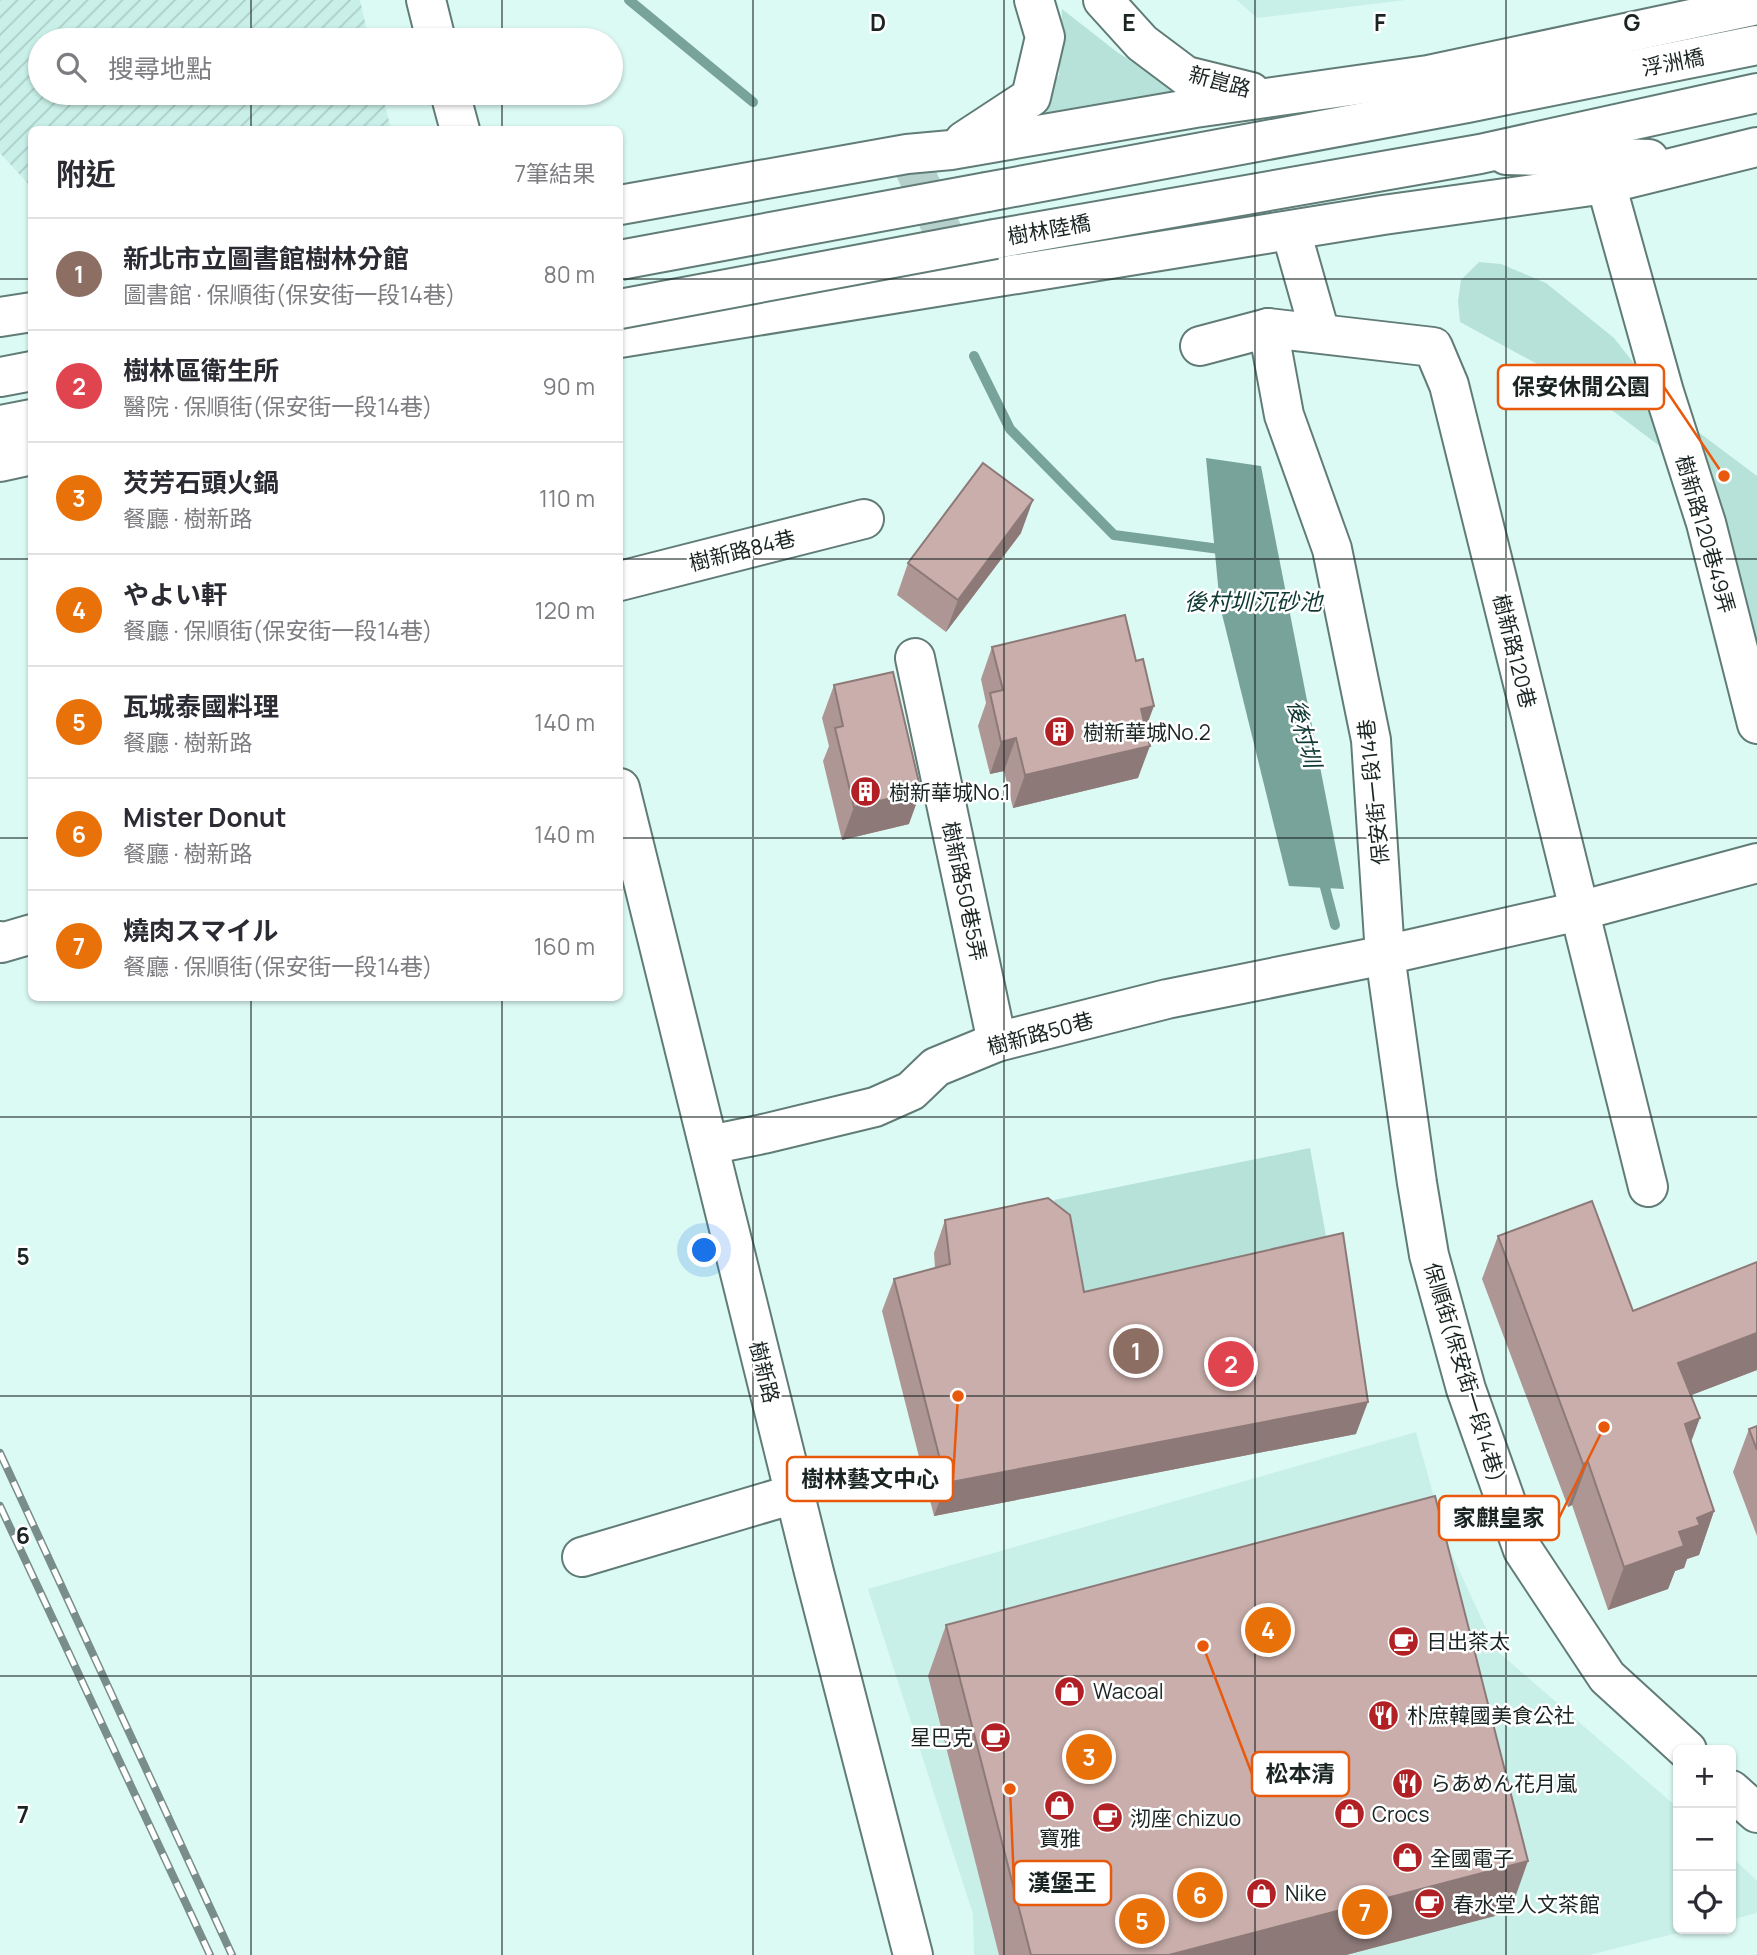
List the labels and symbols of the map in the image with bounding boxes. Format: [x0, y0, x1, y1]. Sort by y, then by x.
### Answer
text: D [870, 6, 886, 38]
text: E [1122, 6, 1136, 38]
text: F [1374, 6, 1386, 38]
text: G [1624, 6, 1641, 38]
street label: 浮洲橋 [1639, 42, 1707, 82]
street label: 新崑路 [1186, 59, 1254, 103]
street label: 樹林陸橋 [1005, 208, 1093, 250]
callout: 保安休閒公園 [1498, 365, 1664, 409]
text: 保安休閒公園 [1512, 370, 1650, 402]
street label: 樹新路120巷49弄 [1670, 452, 1742, 616]
street label: 樹新路84巷 [686, 523, 798, 577]
water label: 後村圳沉砂池 [1184, 585, 1324, 617]
street label: 樹新路120巷 [1487, 591, 1543, 711]
water label: 後村圳 [1281, 696, 1330, 773]
building icon: 樹新華城No.2 [1043, 715, 1077, 749]
place label: 樹新華城No.2 [1083, 718, 1211, 746]
street label: 保安街一段14巷 [1351, 718, 1395, 866]
building icon: 樹新華城No.1 [849, 775, 883, 809]
place label: 樹新華城No.1 [889, 778, 1010, 806]
street label: 樹新路50巷5弄 [937, 819, 993, 963]
street label: 樹新路50巷 [984, 1005, 1096, 1061]
your location [687, 1233, 721, 1267]
text: 5 [16, 1240, 30, 1272]
street label: 保順街(保安街一段14巷) [1418, 1259, 1512, 1485]
pin: 1 [1113, 1325, 1159, 1377]
street label: 樹新路 [744, 1338, 786, 1406]
pin: 2 [1208, 1338, 1254, 1390]
callout: 樹林藝文中心 [787, 1457, 953, 1501]
text: 樹林藝文中心 [801, 1462, 939, 1494]
callout: 家麒皇家 [1439, 1496, 1559, 1540]
text: 家麒皇家 [1453, 1501, 1545, 1533]
text: 6 [16, 1519, 30, 1551]
pin: 4 [1245, 1604, 1291, 1656]
cafe icon: 日出茶太 [1386, 1624, 1420, 1658]
place label: 日出茶太 [1426, 1627, 1510, 1655]
shop icon: Wacoal [1053, 1674, 1087, 1708]
place label: Wacoal [1093, 1677, 1164, 1705]
restaurant icon: 朴庶韓國美食公社 [1367, 1698, 1401, 1732]
place label: 朴庶韓國美食公社 [1407, 1701, 1575, 1729]
cafe icon: 星巴克 [979, 1720, 1013, 1754]
place label: 星巴克 [910, 1723, 973, 1751]
pin: 3 [1066, 1731, 1112, 1783]
callout: 松本清 [1252, 1752, 1349, 1796]
text: 松本清 [1266, 1757, 1335, 1789]
restaurant icon: らあめん花月嵐 [1390, 1766, 1424, 1800]
place label: らあめん花月嵐 [1430, 1769, 1577, 1797]
shop icon: 寶雅 [1043, 1789, 1077, 1823]
shop icon: Crocs [1332, 1797, 1366, 1831]
text: 7 [17, 1798, 29, 1830]
place label: Crocs [1372, 1800, 1429, 1828]
cafe icon: 沏座 chizuo [1090, 1801, 1124, 1835]
place label: 沏座 chizuo [1130, 1804, 1241, 1832]
place label: 寶雅 [1039, 1824, 1081, 1852]
shop icon: 全國電子 [1390, 1841, 1424, 1875]
place label: 全國電子 [1430, 1844, 1514, 1872]
callout: 漢堡王 [1014, 1861, 1111, 1905]
text: 漢堡王 [1028, 1866, 1097, 1898]
pin: 6 [1177, 1869, 1223, 1921]
shop icon: Nike [1245, 1876, 1279, 1910]
place label: Nike [1285, 1879, 1327, 1907]
pin: 7 [1342, 1886, 1388, 1938]
cafe icon: 春水堂人文茶館 [1413, 1887, 1447, 1921]
place label: 春水堂人文茶館 [1453, 1890, 1600, 1918]
pin: 5 [1119, 1895, 1165, 1947]

